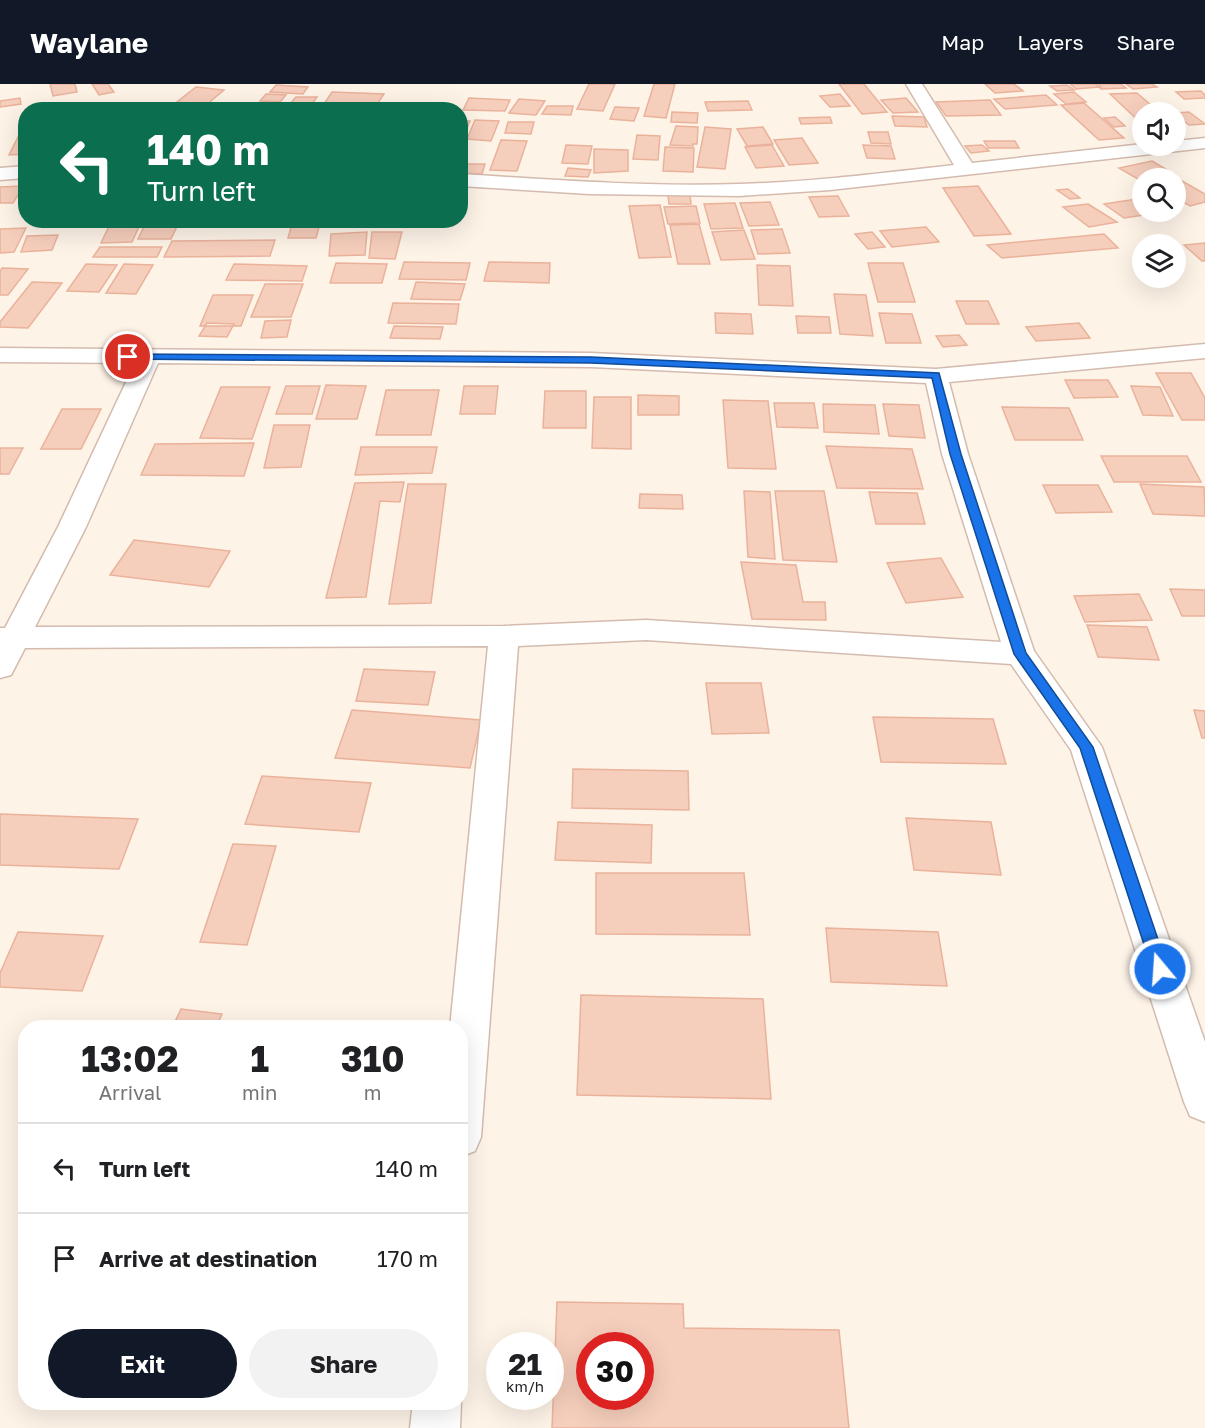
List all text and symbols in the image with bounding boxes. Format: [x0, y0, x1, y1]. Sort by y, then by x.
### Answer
text: Waylane [30, 26, 148, 59]
text: Map [941, 29, 984, 55]
text: Layers [1017, 29, 1084, 55]
text: Share [1117, 29, 1175, 55]
map controls [1132, 102, 1186, 288]
button: sound [1132, 102, 1186, 156]
text: 140 m [147, 124, 269, 174]
icon: left [48, 126, 126, 204]
button: search [1132, 168, 1186, 222]
text: Turn left [147, 175, 256, 207]
button: layers [1132, 234, 1186, 288]
pin [102, 331, 153, 382]
icon: arrive [111, 340, 144, 373]
position arrow [1128, 937, 1192, 1001]
text: 13:02 [81, 1037, 179, 1080]
text: 1 [250, 1037, 269, 1080]
text: 310 [341, 1037, 405, 1080]
text: Arrival [99, 1080, 161, 1104]
text: min [242, 1080, 277, 1104]
text: m [364, 1080, 382, 1104]
icon: left [48, 1152, 81, 1185]
text: Turn left [99, 1155, 190, 1182]
text: 140 m [375, 1155, 438, 1182]
icon: arrive [48, 1242, 81, 1275]
text: Arrive at destination [99, 1245, 317, 1272]
text: 170 m [377, 1245, 438, 1272]
button: Exit [48, 1329, 237, 1398]
button: Share [249, 1329, 438, 1398]
speed limit sign: 30 [576, 1332, 654, 1410]
text: 21 [508, 1346, 542, 1382]
text: km/h [506, 1377, 544, 1395]

